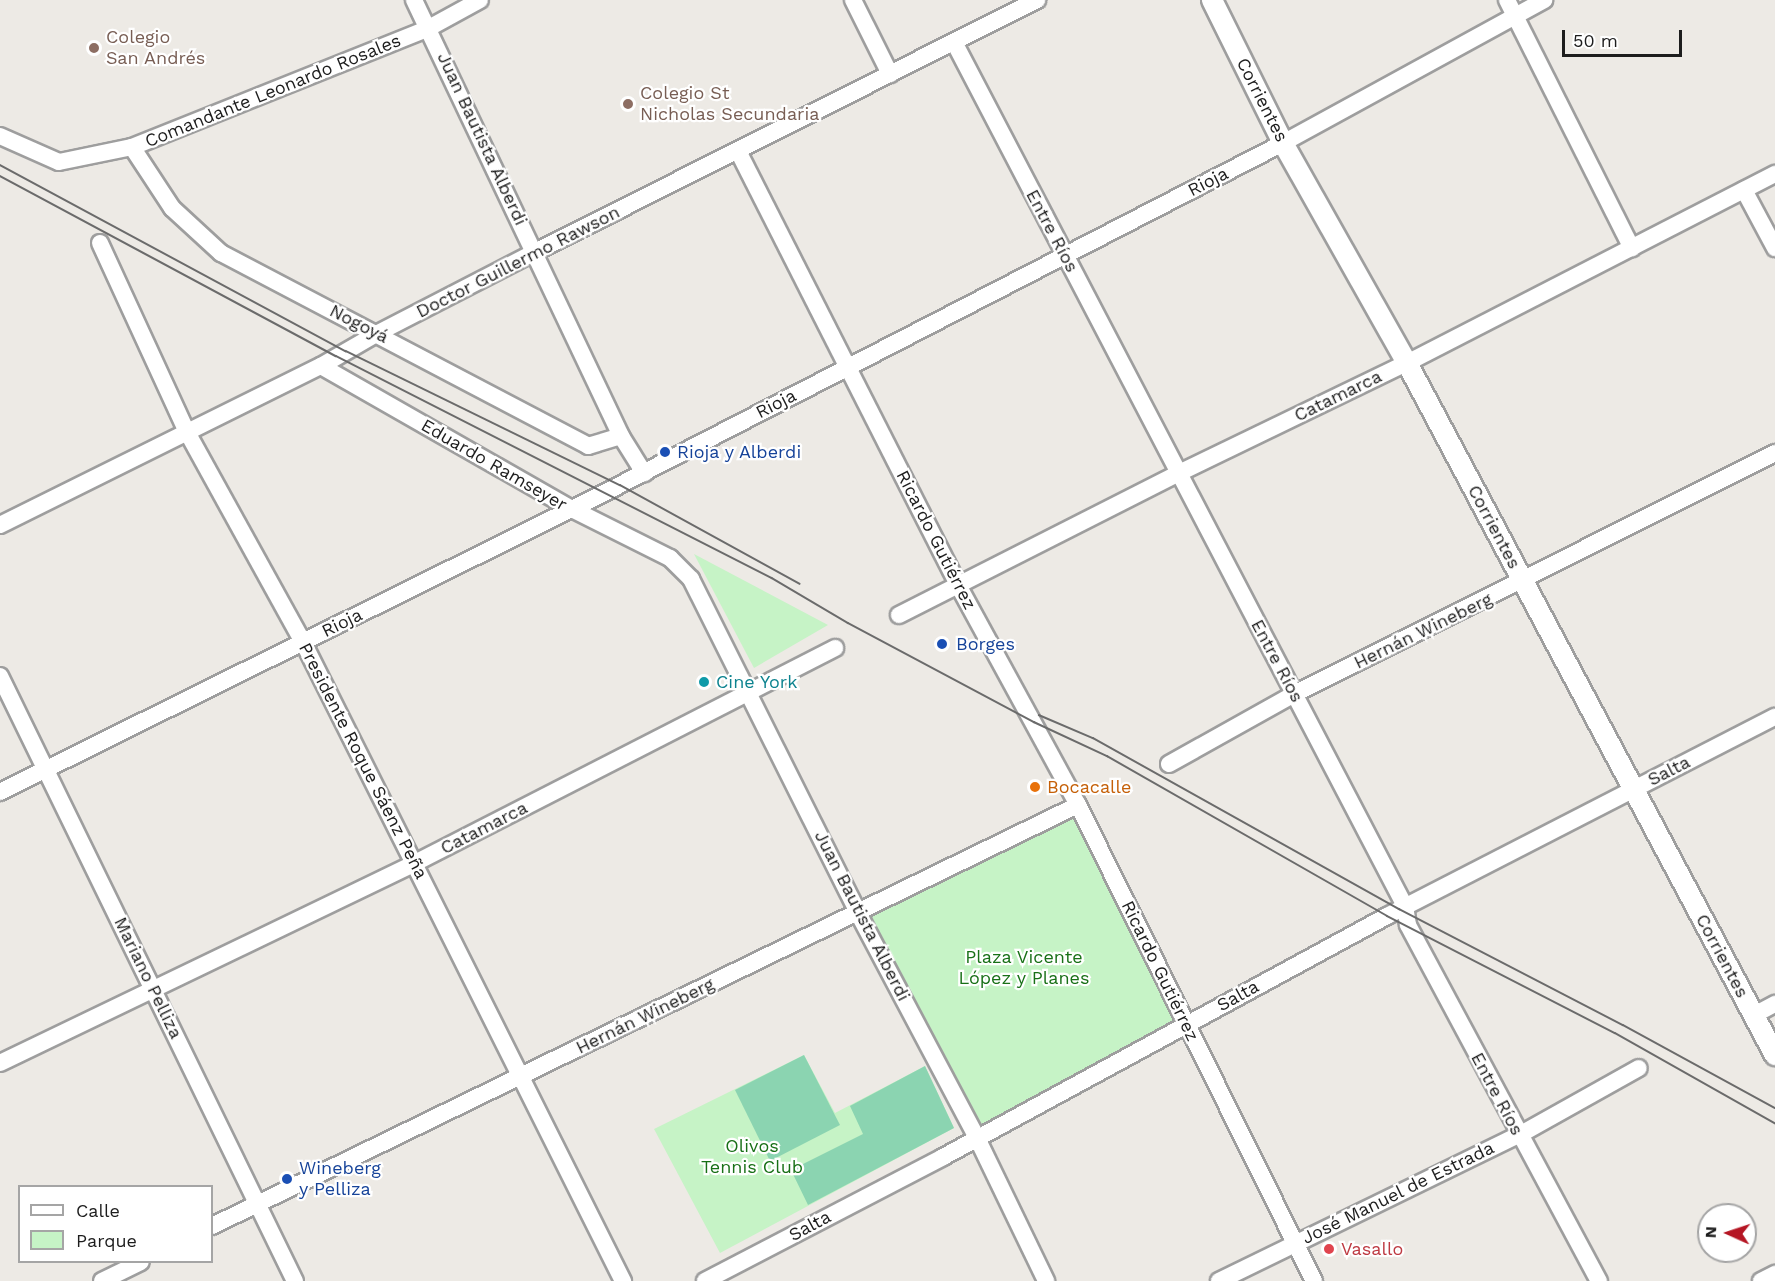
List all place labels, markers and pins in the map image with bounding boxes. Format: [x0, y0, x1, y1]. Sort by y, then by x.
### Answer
place label: Colegio San Andrés [106, 27, 206, 70]
marker: Colegio San Andrés [87, 41, 101, 55]
place label: Colegio St Nicholas Secundaria [640, 83, 819, 125]
marker: Colegio St Nicholas Secundaria [621, 97, 635, 111]
place label: Rioja y Alberdi [677, 441, 803, 463]
marker: Rioja y Alberdi [658, 445, 672, 459]
place label: Borges [956, 633, 1015, 655]
marker: Borges [933, 635, 951, 653]
place label: Cine York [716, 671, 798, 693]
marker: Cine York [697, 675, 711, 689]
place label: Bocacalle [1047, 776, 1131, 798]
marker: Bocacalle [1028, 780, 1042, 794]
place label: Wineberg y Pelliza [299, 1158, 381, 1200]
marker: Wineberg y Pelliza [280, 1172, 294, 1186]
place label: Vasallo [1341, 1238, 1403, 1260]
marker: Vasallo [1322, 1242, 1336, 1256]

